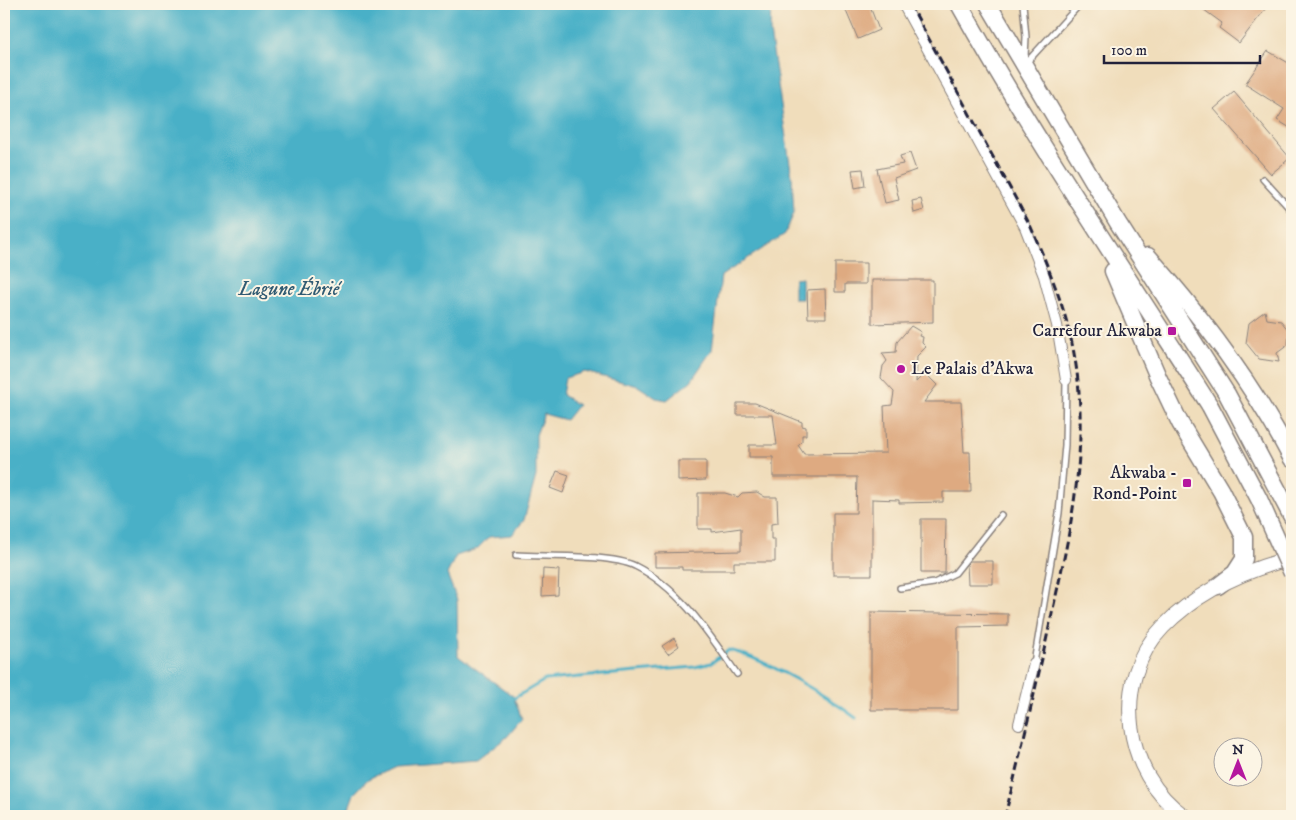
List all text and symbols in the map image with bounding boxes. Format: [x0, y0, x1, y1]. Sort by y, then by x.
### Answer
scale bar [1104, 32, 1260, 64]
text: 100 m [1111, 41, 1147, 60]
water label: Lagune Ébrié [238, 277, 343, 301]
place label: Carrefour Akwaba [1032, 320, 1162, 342]
marker: Carrefour Akwaba [1166, 325, 1178, 337]
place label: Le Palais d'Akwa [911, 358, 1034, 380]
marker: Le Palais d'Akwa [895, 363, 907, 375]
place label: Akwaba - Rond-Point [1092, 462, 1177, 505]
marker: Akwaba - Rond-Point [1181, 477, 1193, 489]
north arrow [1214, 738, 1264, 788]
text: N [1232, 741, 1244, 759]

